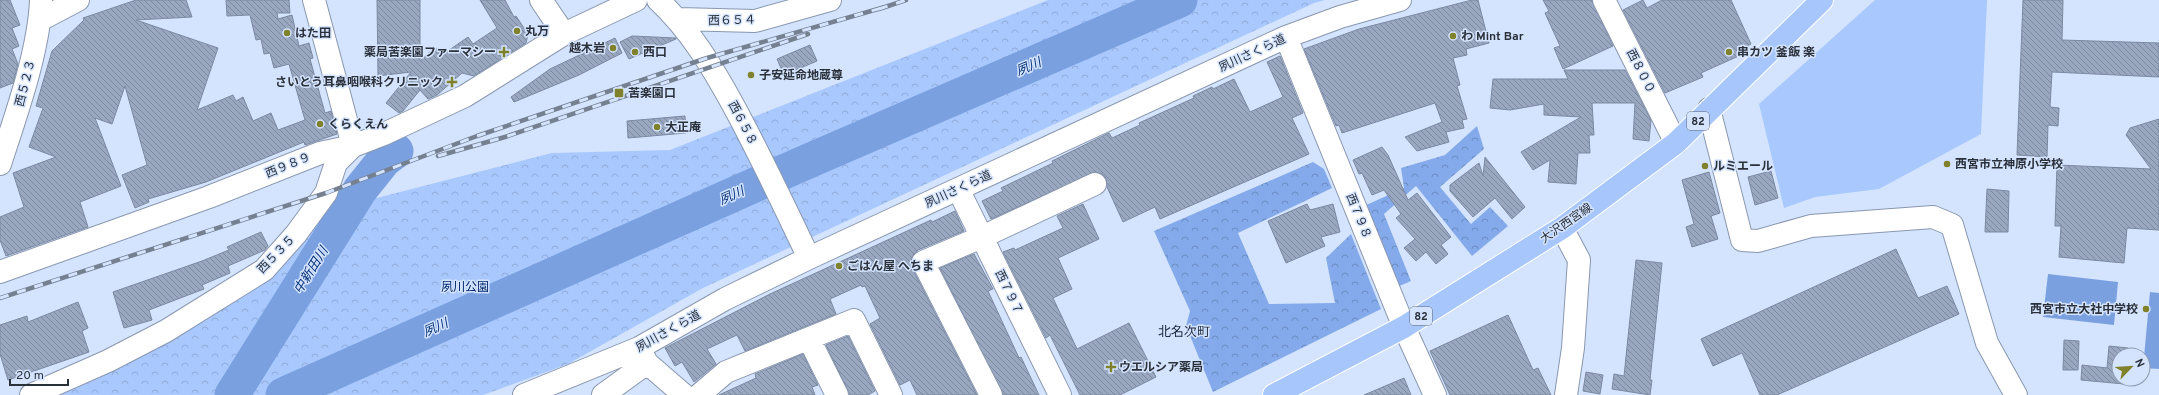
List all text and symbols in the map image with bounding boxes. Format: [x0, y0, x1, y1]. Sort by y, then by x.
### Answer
street label: 西６５４ [708, 13, 756, 29]
place label: 丸万 [525, 24, 549, 40]
place label: はた田 [295, 26, 331, 42]
marker: 丸万 [512, 26, 522, 36]
marker: はた田 [282, 28, 292, 38]
place label: わ Mint Bar [1461, 29, 1524, 45]
street label: 夙川さくら道 [1216, 31, 1288, 76]
marker: わ Mint Bar [1448, 31, 1458, 41]
place label: 越木岩 [569, 41, 605, 57]
marker: 越木岩 [608, 43, 618, 53]
place label: 薬局苦楽園ファーマシー [364, 45, 496, 61]
place label: 西口 [643, 45, 667, 61]
place label: 串カツ 釜飯 楽 [1737, 45, 1815, 61]
street label: 西８００ [1622, 46, 1658, 96]
marker: 薬局苦楽園ファーマシー [499, 47, 509, 57]
marker: 西口 [630, 47, 640, 57]
marker: 串カツ 釜飯 楽 [1724, 47, 1734, 57]
water label: 夙川 [1014, 55, 1046, 80]
street label: 西５２３ [12, 58, 40, 108]
place label: 子安延命地蔵尊 [759, 68, 843, 84]
marker: 子安延命地蔵尊 [746, 70, 756, 80]
place label: さいとう耳鼻咽喉科クリニック [275, 75, 443, 91]
marker: さいとう耳鼻咽喉科クリニック [446, 76, 458, 88]
place label: 苦楽園口 [628, 86, 676, 102]
marker: 苦楽園口 [613, 87, 625, 99]
street label: 西６５８ [724, 99, 760, 148]
road number: 82 [1687, 112, 1709, 130]
place label: くらくえん [328, 117, 388, 133]
marker: くらくえん [315, 119, 325, 129]
place label: 大正庵 [665, 120, 701, 136]
marker: 大正庵 [652, 122, 662, 132]
street label: 西９８９ [263, 150, 314, 182]
place label: 西宮市立神原小学校 [1955, 157, 2063, 173]
place label: ルミエール [1713, 159, 1773, 175]
marker: 西宮市立神原小学校 [1942, 159, 1952, 169]
marker: ルミエール [1700, 161, 1710, 171]
street label: 夙川さくら道 [922, 167, 994, 212]
water label: 夙川 [717, 183, 749, 209]
street label: 西７９８ [1342, 191, 1374, 242]
street label: 大沢西宮線 [1537, 200, 1596, 248]
street label: 西５３５ [254, 232, 299, 278]
water label: 中新田川 [291, 243, 333, 297]
place label: ごはん屋 へちま [847, 259, 934, 275]
marker: ごはん屋 へちま [834, 261, 844, 271]
street label: 西７９７ [990, 267, 1026, 318]
park label: 夙川公園 [441, 280, 489, 296]
place label: 西宮市立大社中学校 [2030, 302, 2138, 318]
marker: 西宮市立大社中学校 [2141, 304, 2151, 314]
street label: 夙川さくら道 [633, 307, 704, 356]
road number: 82 [1410, 307, 1432, 325]
water label: 夙川 [421, 315, 453, 341]
district label: 北名次町 [1158, 324, 1210, 341]
north arrow [2111, 347, 2151, 387]
text: N [2131, 357, 2147, 370]
place label: ウエルシア薬局 [1119, 360, 1203, 376]
scale bar [10, 361, 68, 387]
marker: ウエルシア薬局 [1106, 362, 1116, 372]
text: 20 m [16, 368, 44, 384]

